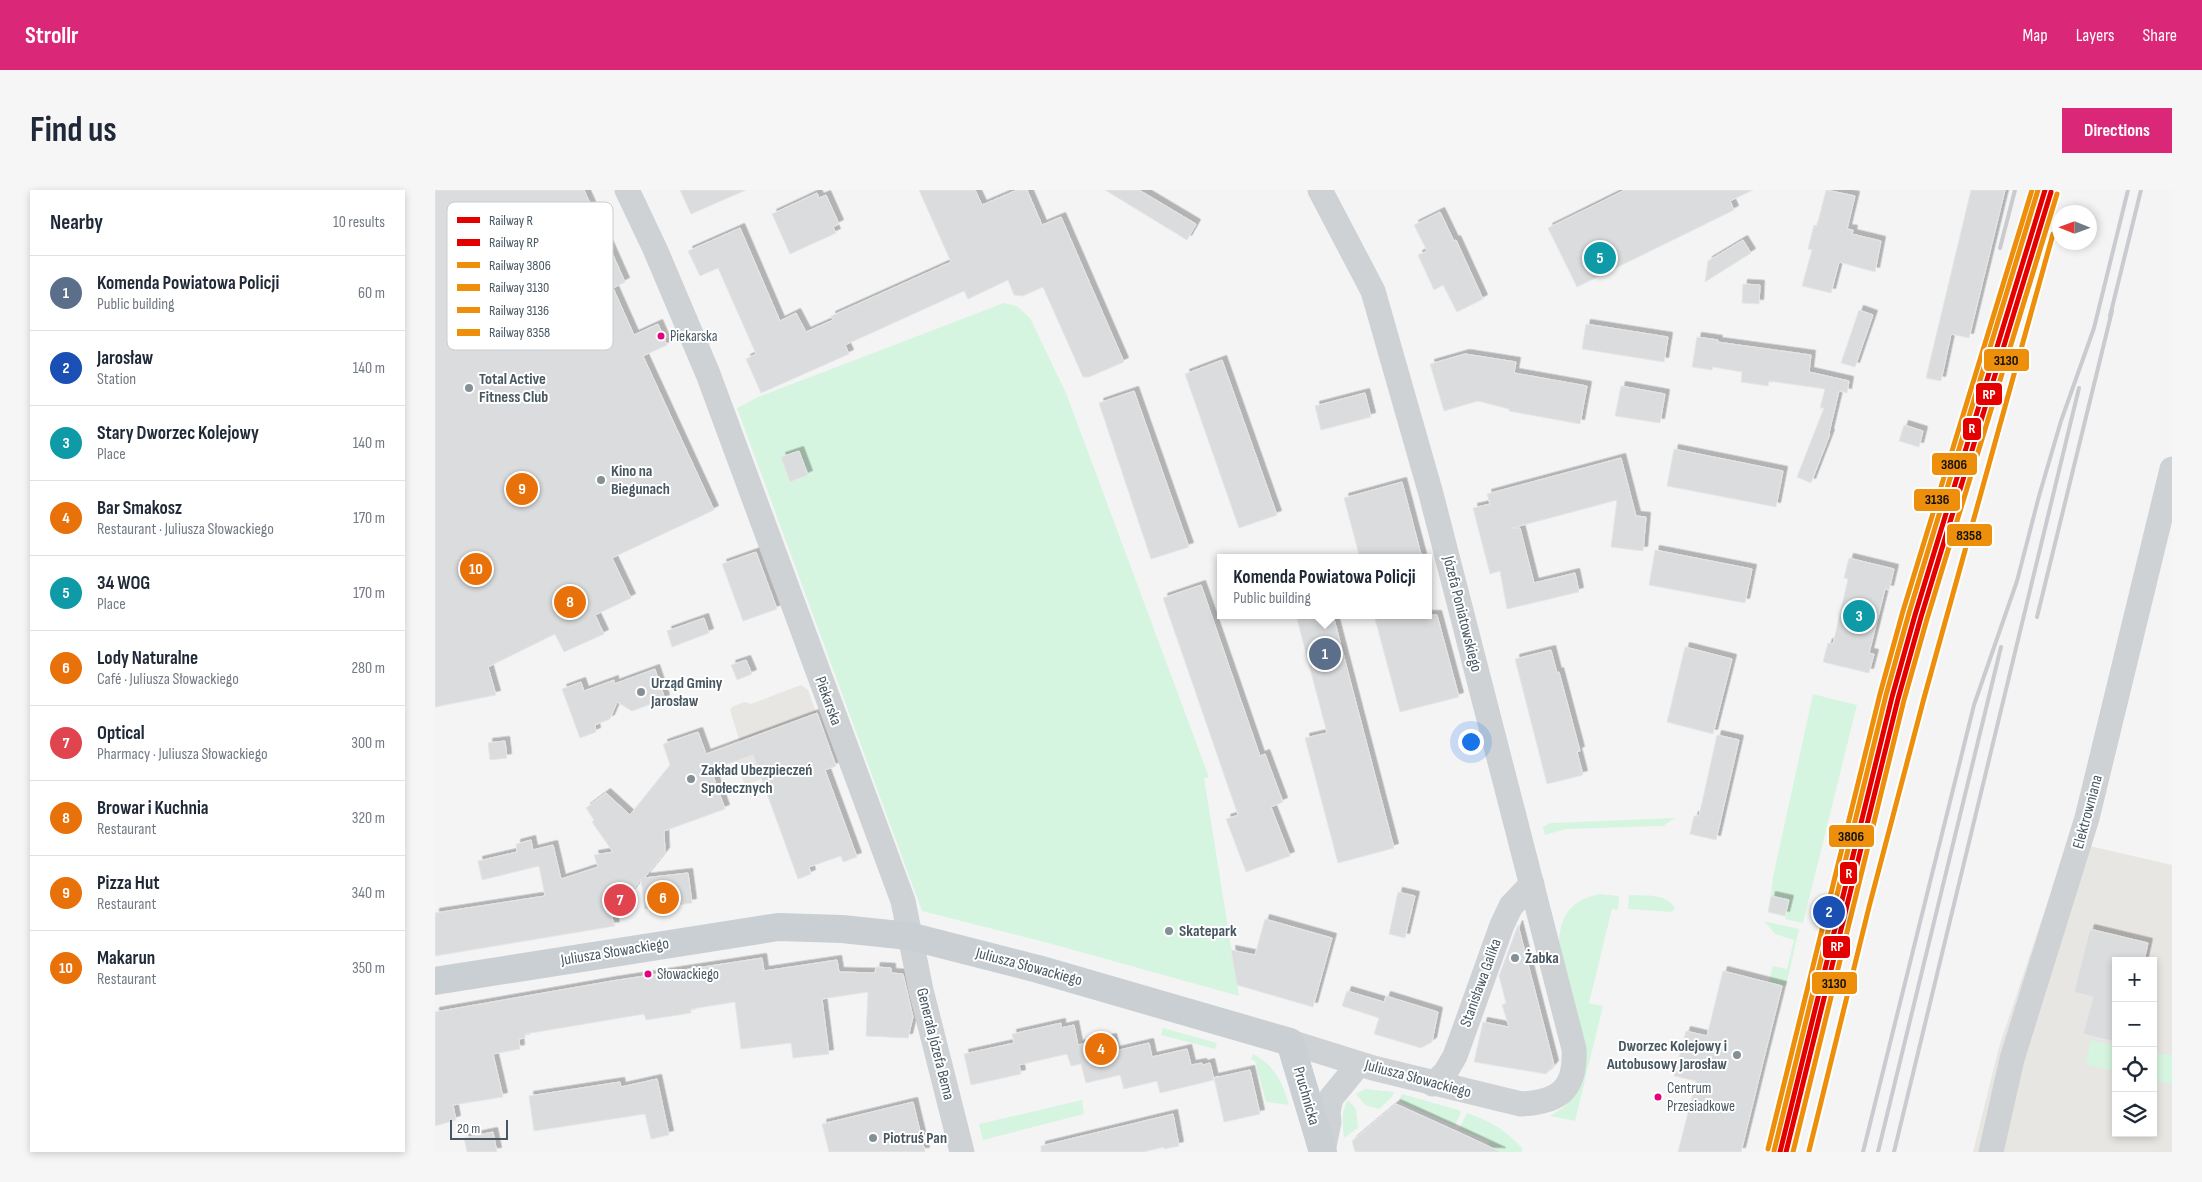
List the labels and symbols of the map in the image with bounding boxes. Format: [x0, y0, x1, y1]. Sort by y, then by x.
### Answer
legend [447, 202, 613, 350]
north arrow [2052, 205, 2097, 250]
text: Railway R [489, 212, 533, 229]
text: Railway RP [489, 234, 539, 251]
pin: 5 [1584, 239, 1616, 277]
text: Railway 3806 [489, 257, 551, 274]
text: Railway 3130 [489, 279, 549, 296]
text: Railway 3136 [489, 302, 549, 319]
text: Railway 8358 [489, 324, 550, 341]
place label: Piekarska [670, 327, 718, 346]
marker: Piekarska [656, 331, 666, 341]
line badge: 3130 [1983, 348, 2030, 372]
text: 3130 [1994, 352, 2019, 369]
place label: Total Active Fitness Club [479, 370, 548, 407]
marker: Total Active Fitness Club [463, 382, 475, 394]
line badge: RP [1975, 382, 2003, 406]
text: RP [1982, 386, 1996, 403]
line badge: R [1962, 417, 1982, 441]
text: R [1969, 420, 1976, 437]
line badge: 3806 [1931, 452, 1978, 476]
text: 3806 [1941, 456, 1967, 473]
place label: Kino na Biegunach [611, 462, 670, 499]
pin: 9 [506, 470, 538, 508]
marker: Kino na Biegunach [595, 474, 607, 486]
line badge: 3136 [1913, 488, 1961, 512]
text: 3136 [1925, 491, 1950, 508]
line badge: 8358 [1946, 523, 1993, 547]
text: 8358 [1956, 527, 1982, 544]
pin: 10 [460, 550, 492, 588]
street label: Józefa Poniatowskiego [1438, 553, 1486, 674]
pin: 8 [554, 583, 586, 621]
pin: 3 [1843, 597, 1875, 635]
pin: 1 [1309, 635, 1341, 673]
place label: Urząd Gminy Jarosław [650, 674, 723, 711]
street label: Piekarska [810, 674, 846, 728]
marker: Urząd Gminy Jarosław [635, 686, 647, 698]
your location [1458, 729, 1484, 755]
place label: Zakład Ubezpieczeń Społecznych [701, 761, 812, 798]
marker: Zakład Ubezpieczeń Społecznych [685, 773, 697, 785]
street label: Elektrowniana [2069, 773, 2107, 851]
line badge: 3806 [1828, 824, 1875, 848]
text: 3806 [1838, 828, 1864, 845]
line badge: R [1839, 861, 1858, 885]
text: R [1846, 865, 1853, 882]
pin: 6 [647, 879, 679, 917]
pin: 7 [604, 881, 636, 919]
pin: 2 [1813, 893, 1845, 931]
place label: Skatepark [1179, 922, 1237, 941]
marker: Skatepark [1163, 925, 1175, 937]
street label: Juliusza Słowackiego [559, 934, 670, 970]
line badge: RP [1822, 935, 1851, 959]
street label: Stanisława Galika [1456, 936, 1506, 1030]
text: RP [1830, 938, 1844, 955]
street label: Juliusza Słowackiego [973, 943, 1084, 990]
place label: Żabka [1525, 949, 1559, 968]
marker: Żabka [1509, 952, 1521, 964]
place label: Słowackiego [657, 965, 719, 984]
marker: Słowackiego [643, 969, 653, 979]
line badge: 3130 [1811, 971, 1858, 995]
text: 3130 [1822, 975, 1847, 992]
street label: Generała Józefa Bema [912, 986, 958, 1102]
pin: 4 [1085, 1030, 1117, 1068]
place label: Dworzec Kolejowy i Autobusowy Jarosław [1606, 1037, 1727, 1074]
marker: Dworzec Kolejowy i Autobusowy Jarosław [1731, 1049, 1743, 1061]
street label: Juliusza Słowackiego [1362, 1055, 1473, 1102]
street label: Pruchnicka [1289, 1065, 1323, 1127]
place label: Centrum Przesiadkowe [1667, 1079, 1735, 1116]
marker: Centrum Przesiadkowe [1653, 1092, 1663, 1102]
scale bar [450, 1117, 507, 1140]
place label: Piotruś Pan [883, 1129, 947, 1148]
marker: Piotruś Pan [867, 1132, 879, 1144]

